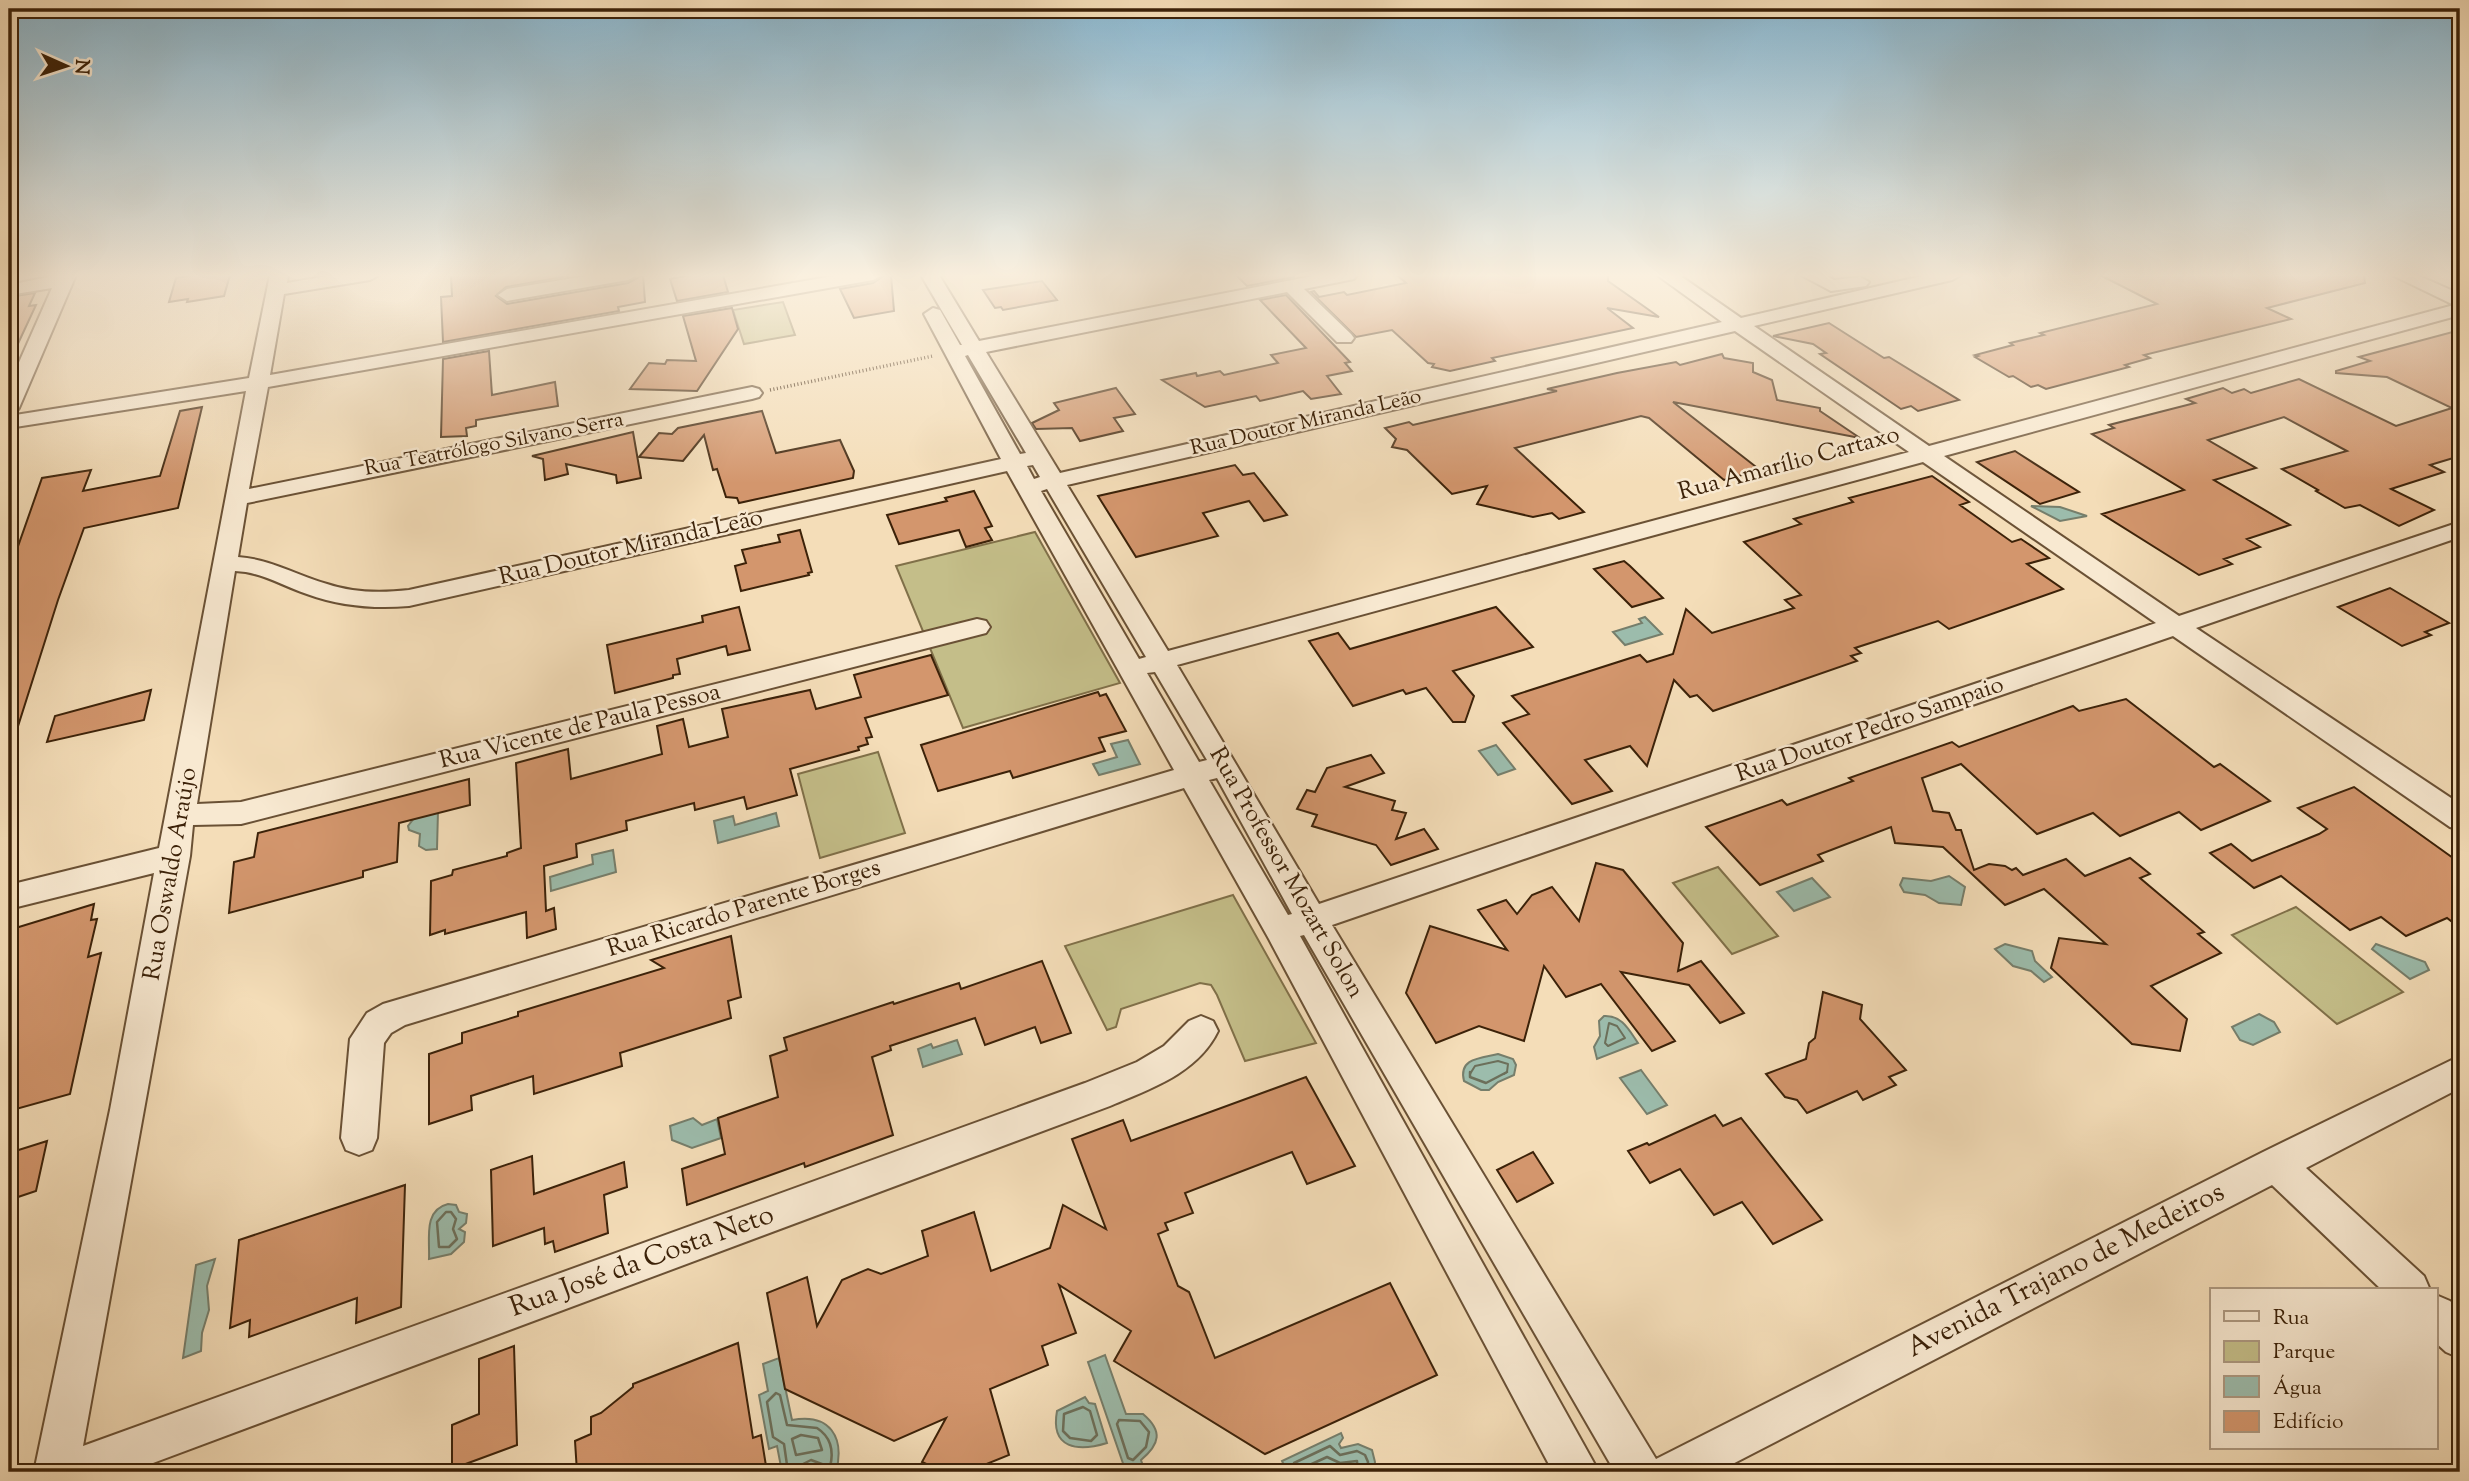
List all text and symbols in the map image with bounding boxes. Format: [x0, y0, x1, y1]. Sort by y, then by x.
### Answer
north arrow [32, 32, 102, 102]
text: N [67, 58, 94, 75]
street label: Rua Doutor Miranda Leão [1188, 382, 1424, 464]
street label: Rua Teatrólogo Silvano Serra [362, 405, 626, 485]
street label: Rua Amarílio Cartaxo [1674, 418, 1904, 510]
street label: Rua Doutor Miranda Leão [496, 501, 766, 595]
street label: Rua Doutor Pedro Sampaio [1731, 668, 2009, 792]
street label: Rua Vicente de Paula Pessoa [436, 676, 724, 778]
street label: Rua Professor Mozart Solon [1200, 741, 1372, 1005]
street label: Rua Oswaldo Araújo [136, 765, 206, 983]
street label: Rua Ricardo Parente Borges [603, 851, 885, 967]
street label: Avenida Trajano de Medeiros [1900, 1173, 2232, 1369]
street label: Rua José da Costa Neto [504, 1196, 780, 1328]
legend [2210, 1288, 2438, 1450]
text: Rua [2273, 1304, 2310, 1334]
text: Parque [2273, 1338, 2335, 1368]
text: Água [2273, 1374, 2322, 1404]
text: Edifício [2273, 1408, 2343, 1438]

